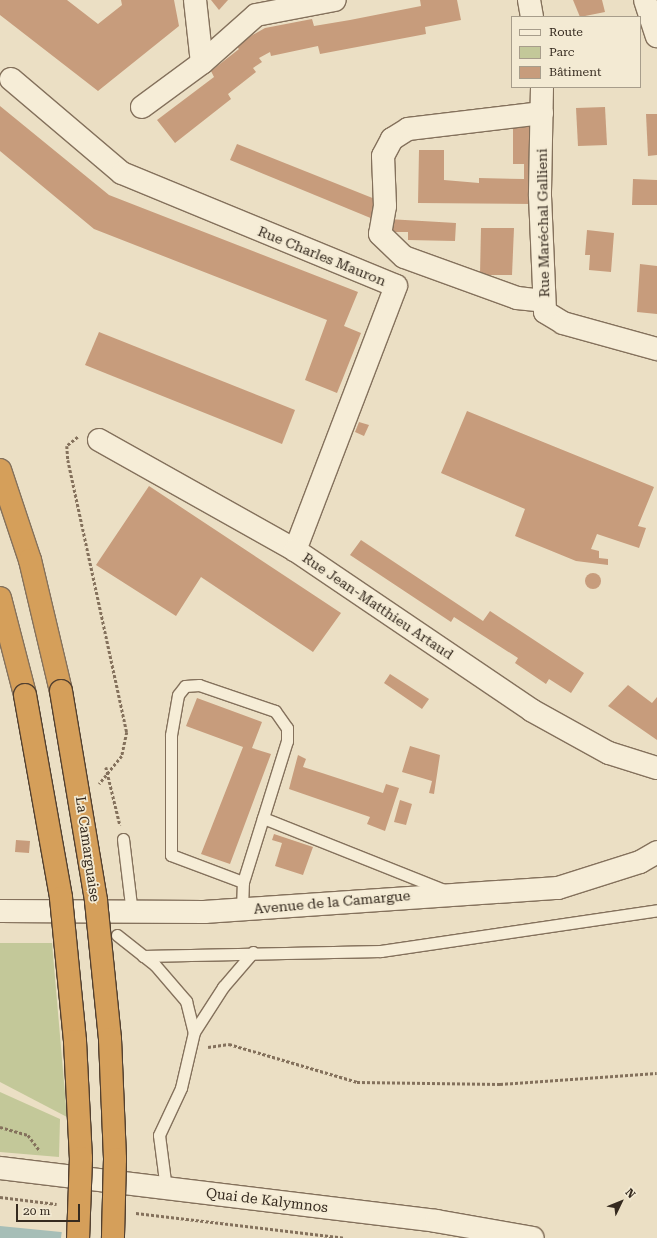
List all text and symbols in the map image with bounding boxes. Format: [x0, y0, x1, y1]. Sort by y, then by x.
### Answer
legend [511, 16, 641, 88]
text: Route [549, 25, 583, 39]
text: Parc [549, 45, 574, 59]
text: Bâtiment [549, 65, 601, 79]
street label: Rue Maréchal Gallieni [533, 148, 553, 298]
street label: Rue Charles Mauron [255, 223, 389, 289]
street label: Rue Jean-Matthieu Artaud [299, 549, 457, 663]
street label: La Camarguaise [72, 795, 104, 903]
street label: Avenue de la Camargue [253, 887, 411, 917]
north arrow [601, 1182, 641, 1222]
street label: Quai de Kalymnos [205, 1184, 329, 1216]
text: N [622, 1186, 638, 1201]
scale bar [18, 1196, 82, 1222]
text: 20 m [23, 1204, 50, 1218]

